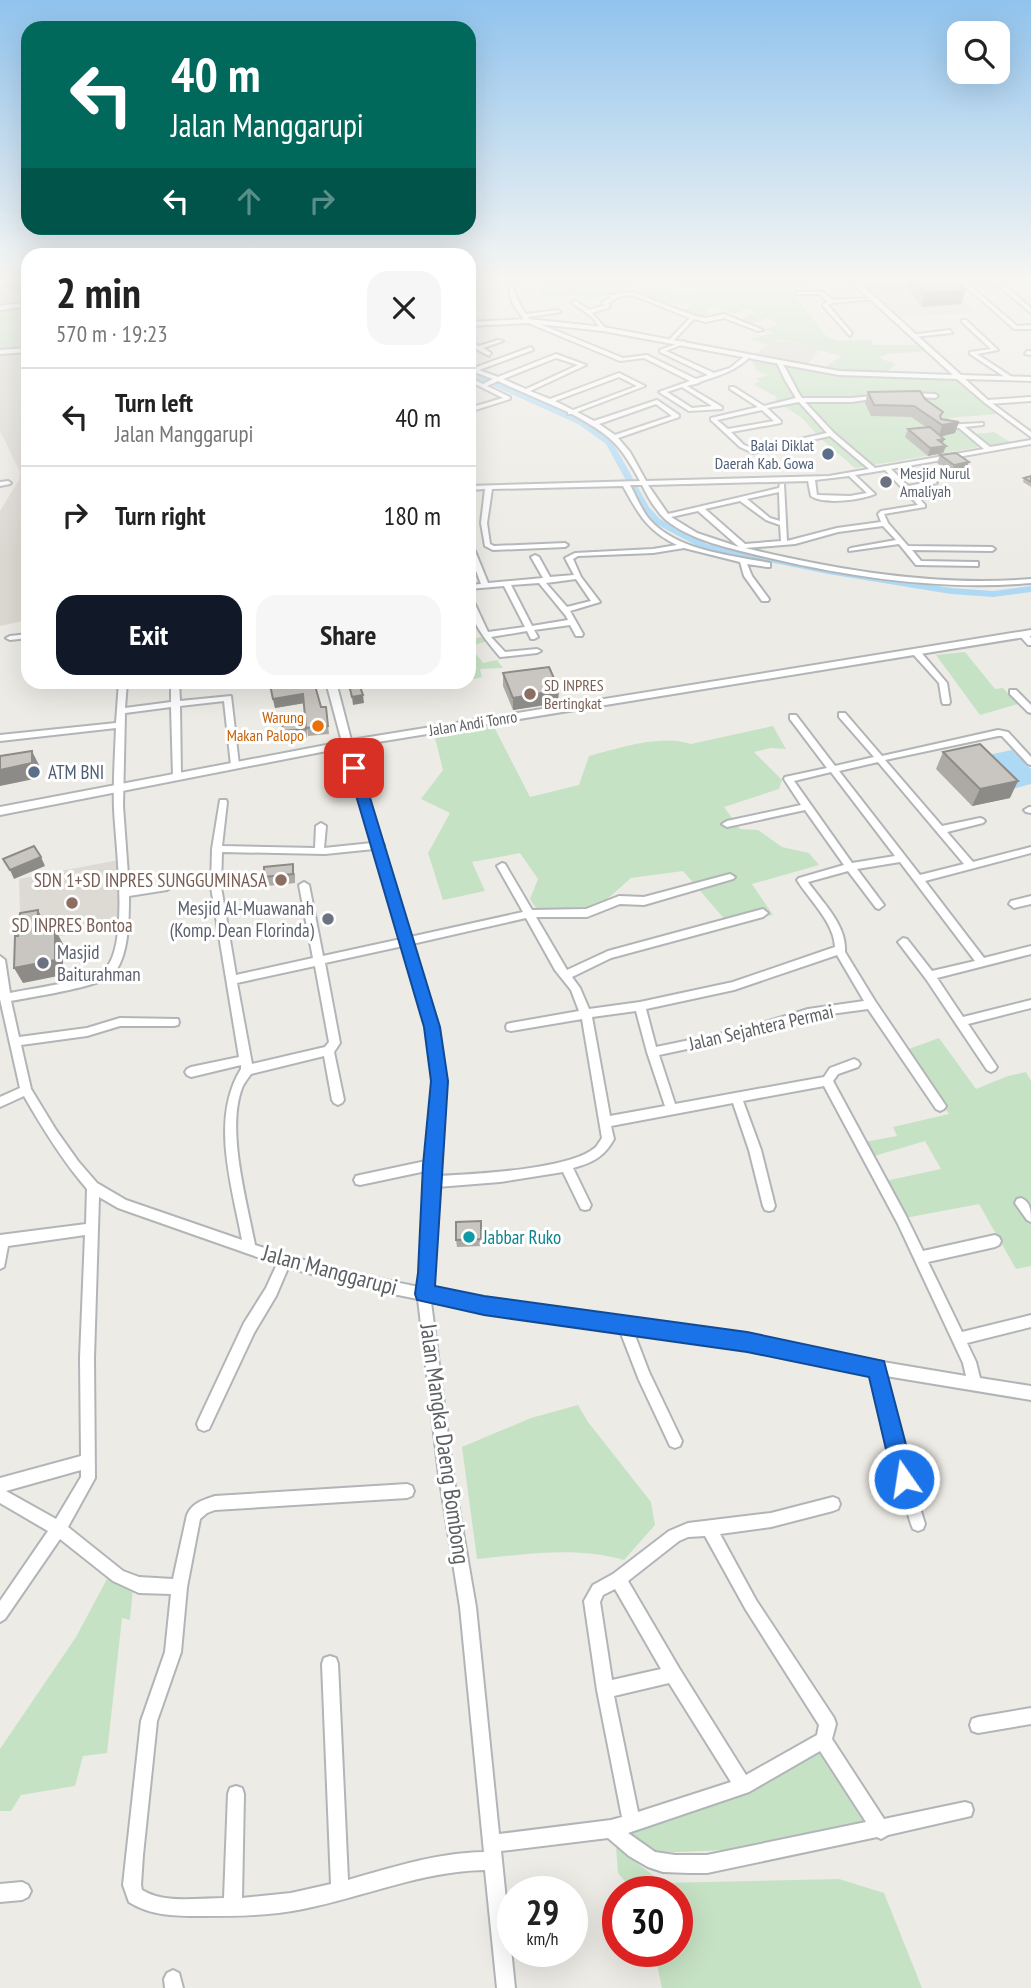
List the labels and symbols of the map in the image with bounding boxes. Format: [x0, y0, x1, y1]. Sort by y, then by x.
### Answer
place label: Balai Diklat Daerah Kab. Gowa [715, 435, 815, 473]
marker: Balai Diklat Daerah Kab. Gowa [820, 446, 836, 462]
place label: Mesjid Nurul Amaliyah [900, 463, 970, 501]
marker: Mesjid Nurul Amaliyah [878, 474, 894, 490]
place label: SD INPRES Bertingkat [544, 675, 604, 713]
marker: SD INPRES Bertingkat [522, 686, 538, 702]
street label: Jalan Andi Tonro [426, 706, 519, 740]
place label: Warung Makan Palopo [227, 707, 304, 745]
marker: Warung Makan Palopo [310, 718, 326, 734]
pin [324, 738, 384, 798]
place label: ATM BNI [48, 760, 104, 784]
marker: ATM BNI [26, 764, 42, 780]
place label: SDN 1+SD INPRES SUNGGUMINASA [34, 868, 267, 892]
marker: SDN 1+SD INPRES SUNGGUMINASA [273, 872, 289, 888]
marker: SD INPRES Bontoa [64, 895, 80, 911]
place label: Mesjid Al-Muawanah (Komp. Dean Florinda) [170, 896, 315, 942]
marker: Mesjid Al-Muawanah (Komp. Dean Florinda) [320, 911, 336, 927]
place label: SD INPRES Bontoa [11, 913, 133, 937]
place label: Masjid Baiturahman [57, 940, 141, 986]
marker: Masjid Baiturahman [35, 955, 51, 971]
street label: Jalan Sejahtera Permai [685, 999, 836, 1056]
place label: Jabbar Ruko [482, 1225, 561, 1249]
marker: Jabbar Ruko [461, 1229, 477, 1245]
street label: Jalan Manggarupi [258, 1237, 401, 1301]
street label: Jalan Mangka Daeng Bombong [414, 1321, 477, 1566]
position arrow [867, 1442, 941, 1516]
speed limit sign: 30 [602, 1876, 693, 1967]

